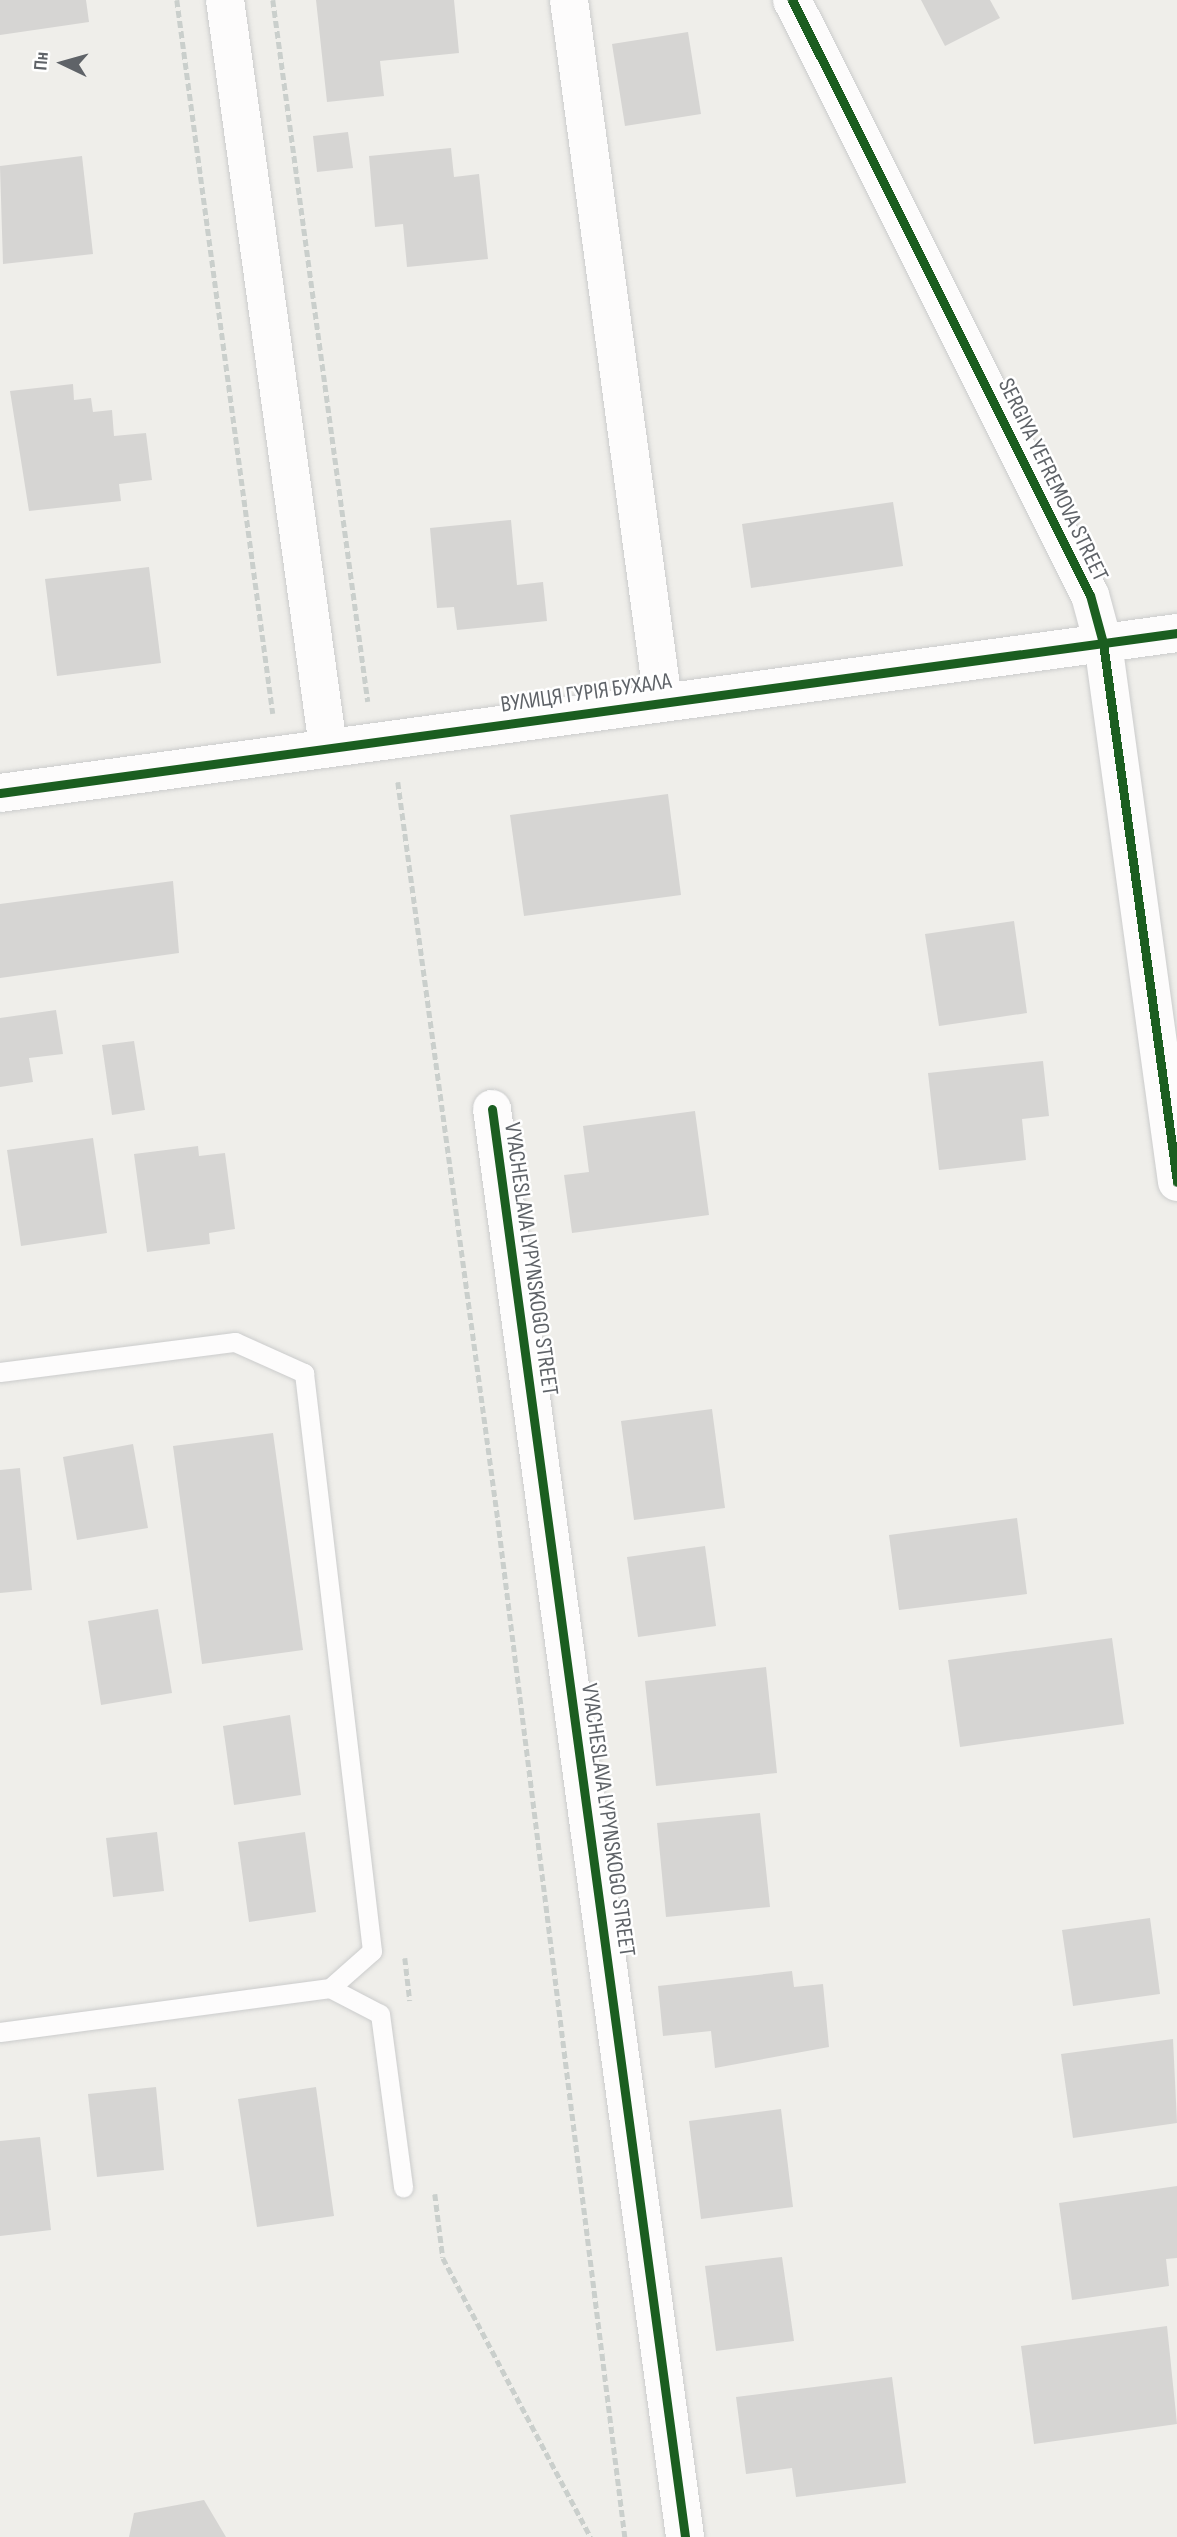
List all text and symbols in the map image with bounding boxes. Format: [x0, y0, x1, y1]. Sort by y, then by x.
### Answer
north arrow [28, 28, 98, 98]
text: Пн [29, 51, 54, 71]
street label: SERGIYA YEFREMOVA STREET [992, 374, 1114, 586]
street label: ВУЛИЦЯ ГУРІЯ БУХАЛА [499, 667, 673, 719]
street label: VYACHESLAVA LYPYNSKOGO STREET [498, 1121, 564, 1397]
street label: VYACHESLAVA LYPYNSKOGO STREET [575, 1682, 641, 1958]

